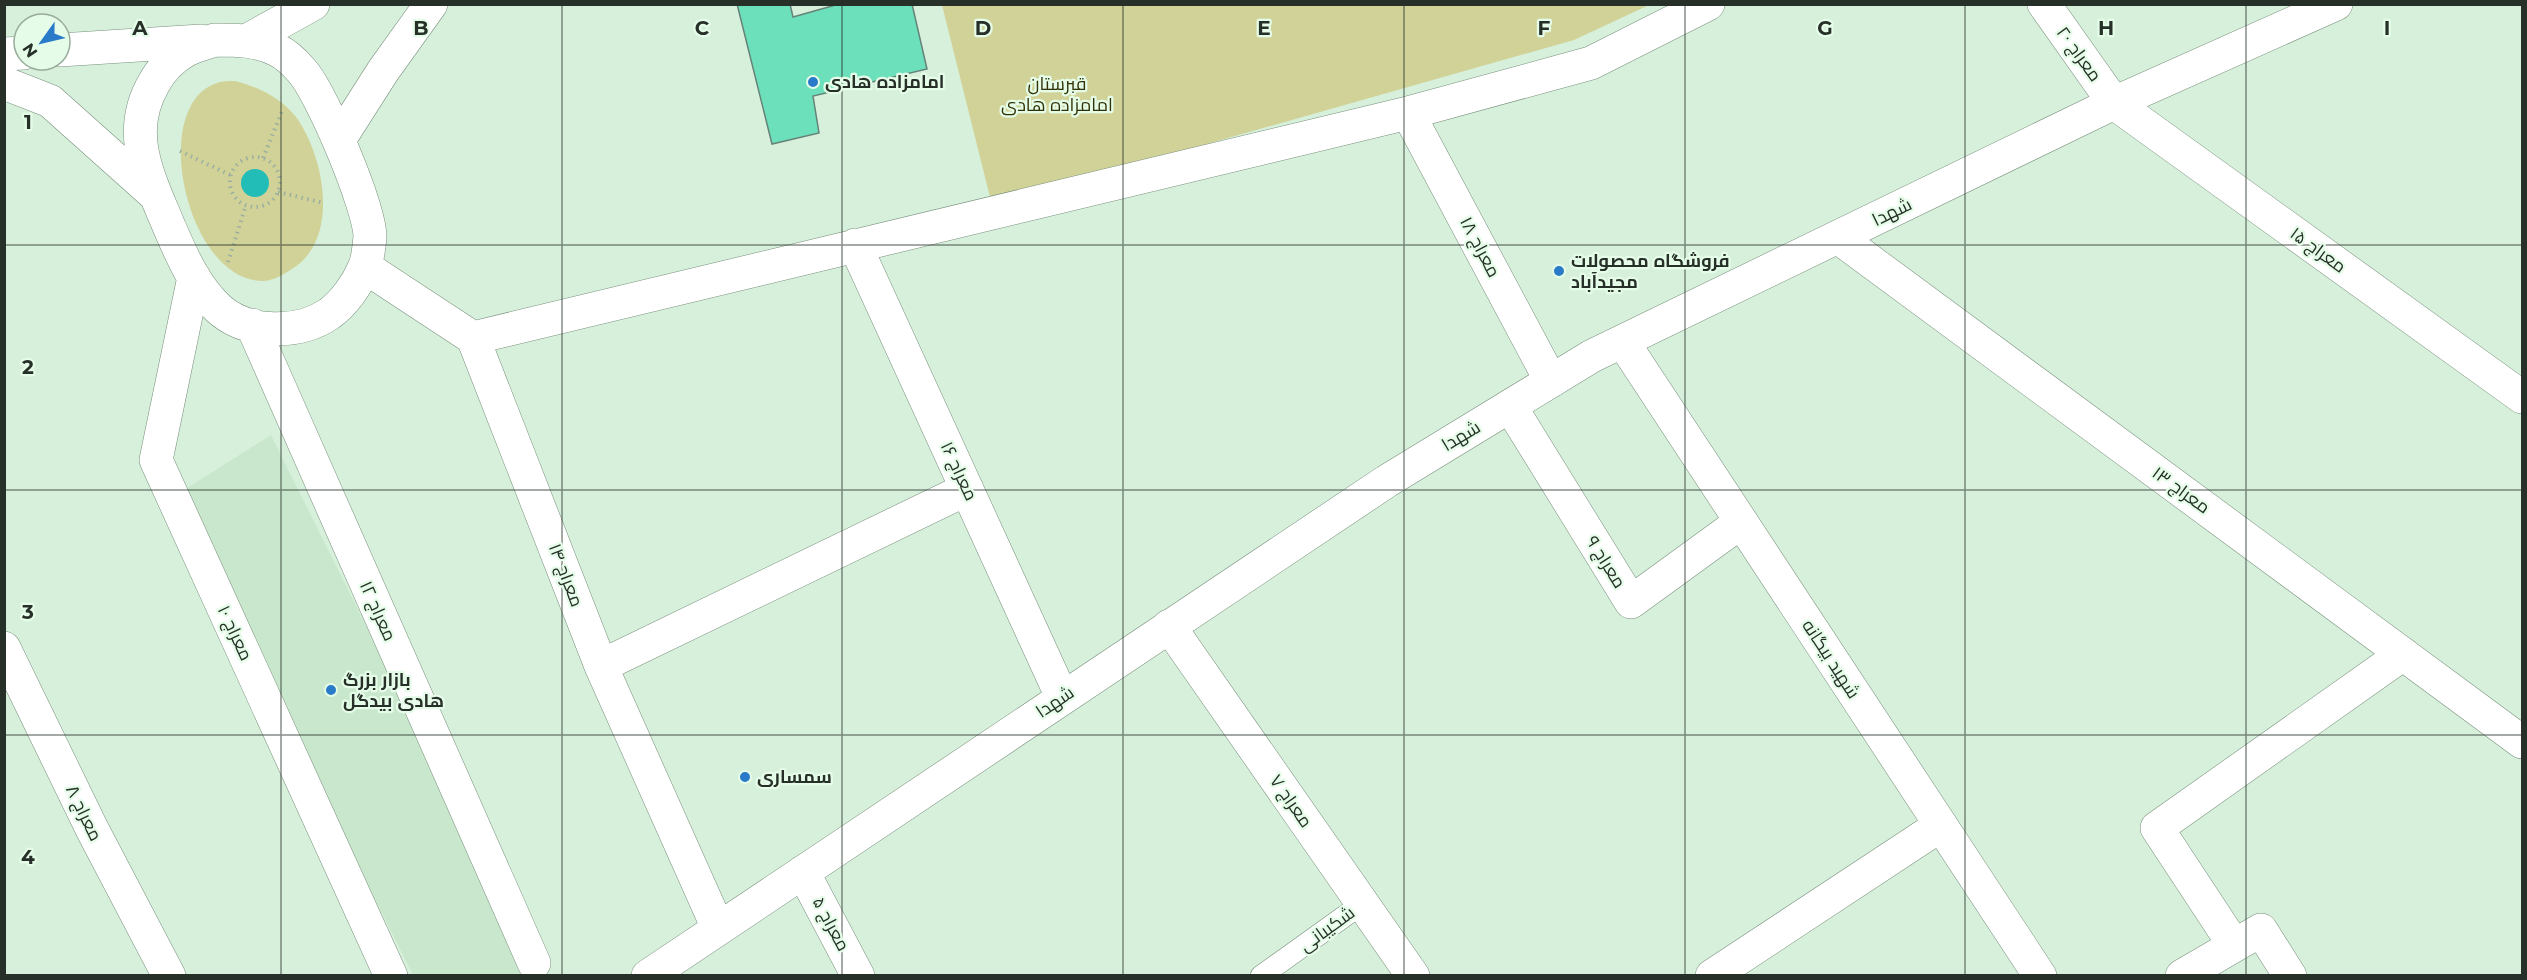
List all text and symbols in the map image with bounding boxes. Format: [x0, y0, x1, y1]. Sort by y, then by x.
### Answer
north arrow [12, 12, 72, 72]
text: A [131, 16, 148, 40]
text: B [413, 16, 429, 40]
text: C [695, 16, 710, 40]
text: D [975, 16, 991, 40]
text: E [1257, 16, 1271, 40]
text: F [1538, 16, 1551, 40]
text: G [1817, 16, 1833, 40]
text: H [2098, 16, 2114, 40]
text: I [2384, 16, 2390, 40]
street label: معراج ۲۰ [2051, 22, 2106, 86]
text: N [18, 39, 41, 61]
place label: امامزاده هادی [825, 71, 945, 93]
park label: قبرستان امامزاده هادی [1001, 73, 1113, 116]
marker: امامزاده هادی [806, 75, 820, 89]
text: 1 [24, 110, 32, 134]
street label: شهدا [1869, 193, 1915, 231]
street label: معراج ۱۸ [1454, 213, 1505, 281]
street label: معراج ۱۵ [2285, 222, 2350, 278]
place label: فروشگاه محصولات مجیدآباد [1571, 250, 1730, 293]
marker: فروشگاه محصولات مجیدآباد [1552, 264, 1566, 278]
text: 2 [22, 355, 34, 379]
street label: شهدا [1438, 416, 1484, 456]
street label: معراج ۱۶ [935, 438, 982, 504]
street label: معراج ۱۳ [2147, 462, 2214, 519]
street label: معراج ۹ [1581, 532, 1631, 593]
street label: معراج ۱۴ [543, 540, 588, 610]
street label: معراج ۱۲ [354, 578, 401, 645]
text: 3 [21, 600, 34, 624]
street label: معراج ۱۰ [212, 602, 257, 665]
street label: شهید بیگانه [1797, 615, 1865, 703]
place label: بازار بزرگ هادی بیدگل [343, 669, 444, 712]
street label: شهدا [1032, 681, 1078, 723]
marker: بازار بزرگ هادی بیدگل [324, 683, 338, 697]
place label: سمساری [757, 766, 832, 788]
marker: سمساری [738, 770, 752, 784]
street label: معراج ۷ [1264, 770, 1317, 832]
street label: معراج ۸ [60, 781, 107, 845]
text: 4 [21, 845, 35, 869]
street label: معراج ۵ [807, 893, 854, 955]
street label: شکیبانی [1295, 901, 1359, 957]

